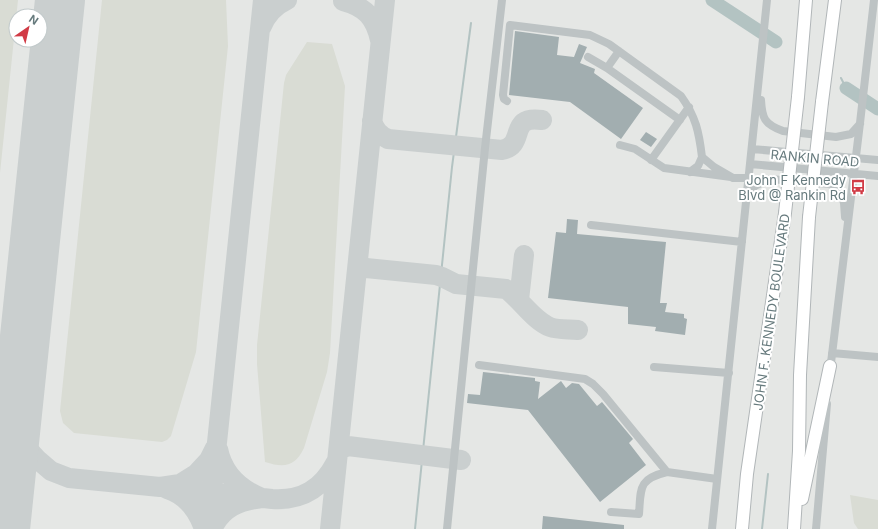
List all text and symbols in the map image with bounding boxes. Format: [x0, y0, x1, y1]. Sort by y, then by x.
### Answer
north arrow [8, 8, 48, 48]
text: N [26, 12, 41, 28]
street label: RANKIN ROAD [770, 146, 860, 170]
place label: John F Kennedy Blvd @ Rankin Rd [738, 172, 846, 203]
bus stop icon: John F Kennedy Blvd @ Rankin Rd [849, 178, 867, 196]
street label: JOHN F. KENNEDY BOULEVARD [749, 213, 793, 411]

